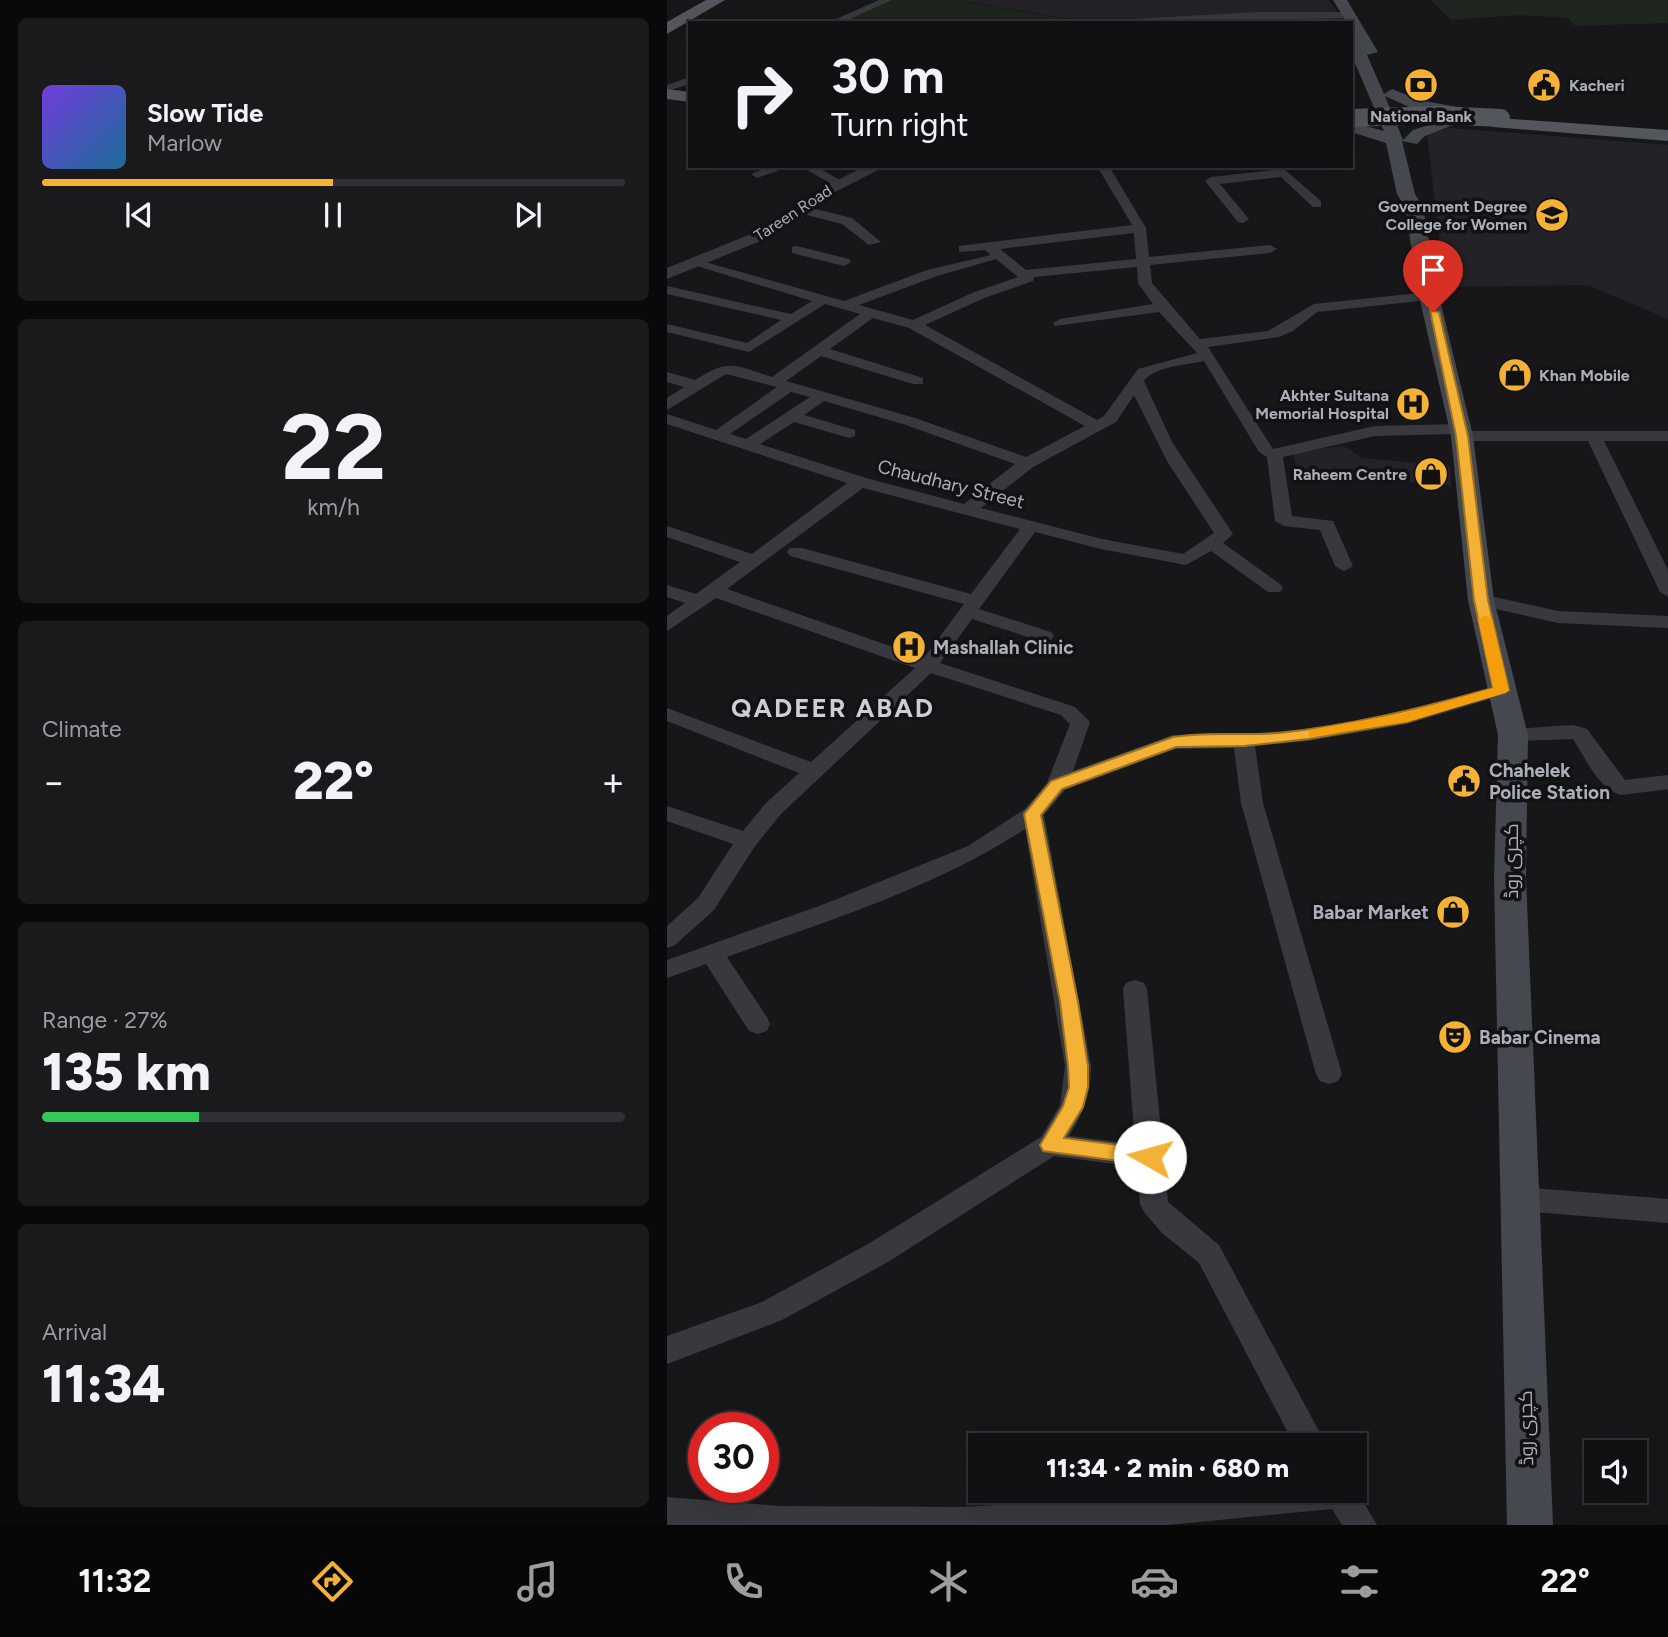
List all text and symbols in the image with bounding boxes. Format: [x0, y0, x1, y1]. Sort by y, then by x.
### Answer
text: 30 m [831, 46, 944, 105]
icon: right [716, 49, 807, 140]
bank icon: National Bank [1402, 66, 1440, 104]
public building icon: Kacheri [1525, 66, 1563, 104]
place label: Kacheri [1569, 76, 1625, 95]
text: Slow Tide [147, 97, 263, 129]
text: Turn right [831, 106, 969, 144]
place label: National Bank [1370, 107, 1472, 126]
text: Marlow [147, 129, 222, 157]
street label: Tareen Road [751, 181, 835, 245]
icon: previous [120, 196, 158, 234]
icon: pause [314, 196, 352, 234]
icon: next [509, 196, 547, 234]
school or university icon: Government Degree College for Women [1533, 196, 1571, 234]
place label: Government Degree College for Women [1378, 197, 1527, 234]
pin [1403, 240, 1463, 312]
icon: arrive [1414, 251, 1452, 289]
shop icon: Khan Mobile [1496, 356, 1534, 394]
place label: Khan Mobile [1539, 366, 1630, 385]
hospital icon: Akhter Sultana Memorial Hospital [1394, 385, 1432, 423]
place label: Akhter Sultana Memorial Hospital [1255, 386, 1389, 423]
text: 22 [281, 393, 386, 502]
street label: Chaudhary Street [875, 455, 1027, 513]
shop icon: Raheem Centre [1412, 455, 1450, 493]
place label: Raheem Centre [1293, 465, 1407, 484]
text: km/h [307, 493, 360, 521]
hospital icon: Mashallah Clinic [890, 628, 928, 666]
place label: Mashallah Clinic [933, 636, 1074, 659]
district label: QADEER ABAD [731, 692, 935, 724]
text: Climate [42, 715, 121, 743]
text: 22° [293, 750, 374, 812]
text: − [42, 759, 66, 805]
text: + [601, 759, 625, 805]
place label: Chahelek Police Station [1489, 759, 1610, 804]
public building icon: Chahelek Police Station [1445, 762, 1483, 800]
street label: کچری روڈ [1500, 823, 1524, 899]
shop icon: Babar Market [1434, 893, 1472, 931]
place label: Babar Market [1313, 901, 1429, 924]
text: Range · 27% [42, 1006, 168, 1034]
theatre icon: Babar Cinema [1436, 1018, 1474, 1056]
place label: Babar Cinema [1479, 1026, 1601, 1049]
text: 135 km [42, 1041, 211, 1103]
position arrow [1113, 1120, 1187, 1194]
text: Arrival [42, 1318, 107, 1346]
text: 11:34 [42, 1353, 166, 1415]
street label: کچری روڈ [1514, 1390, 1539, 1466]
speed limit sign: 30 [688, 1412, 779, 1503]
map controls [1584, 1440, 1647, 1503]
button: sound [1584, 1440, 1647, 1503]
text: 11:34 · 2 min · 680 m [1046, 1452, 1289, 1484]
icon: directions [308, 1557, 357, 1606]
icon: music [513, 1557, 562, 1606]
icon: phone [719, 1557, 768, 1606]
icon: climate [924, 1557, 973, 1606]
icon: car [1130, 1557, 1179, 1606]
icon: filters [1335, 1557, 1384, 1606]
text: 11:32 [78, 1562, 151, 1600]
text: 22° [1541, 1562, 1590, 1600]

